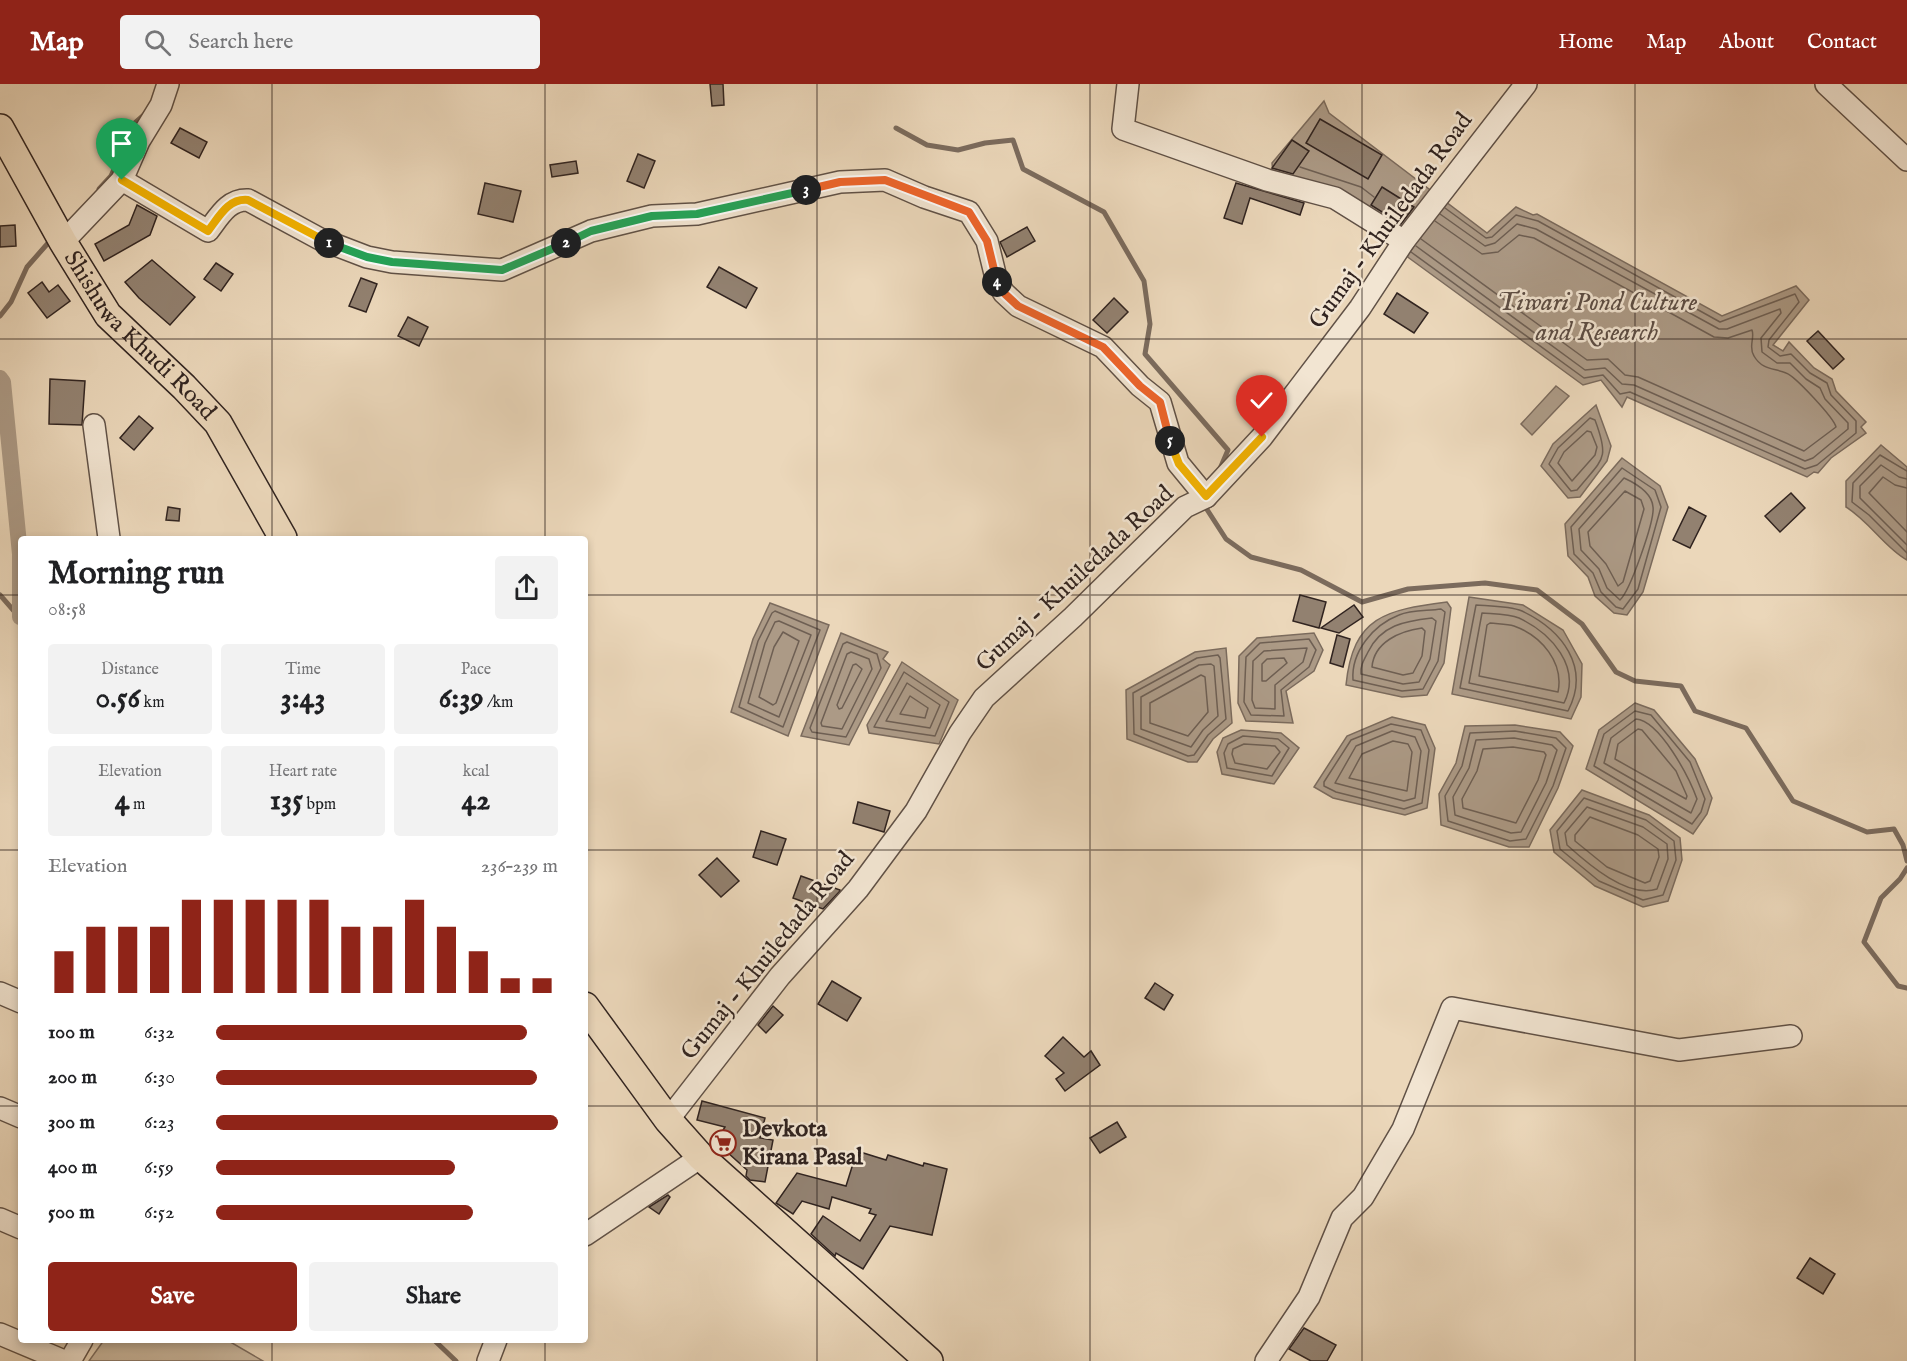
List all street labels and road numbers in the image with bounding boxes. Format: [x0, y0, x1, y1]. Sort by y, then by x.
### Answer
street label: Gumaj - Khuiledada Road [1302, 107, 1480, 335]
street label: Shishuwa Khudi Road [57, 245, 223, 427]
street label: Gumaj - Khuiledada Road [969, 479, 1181, 679]
street label: Gumaj - Khuiledada Road [674, 845, 862, 1067]

